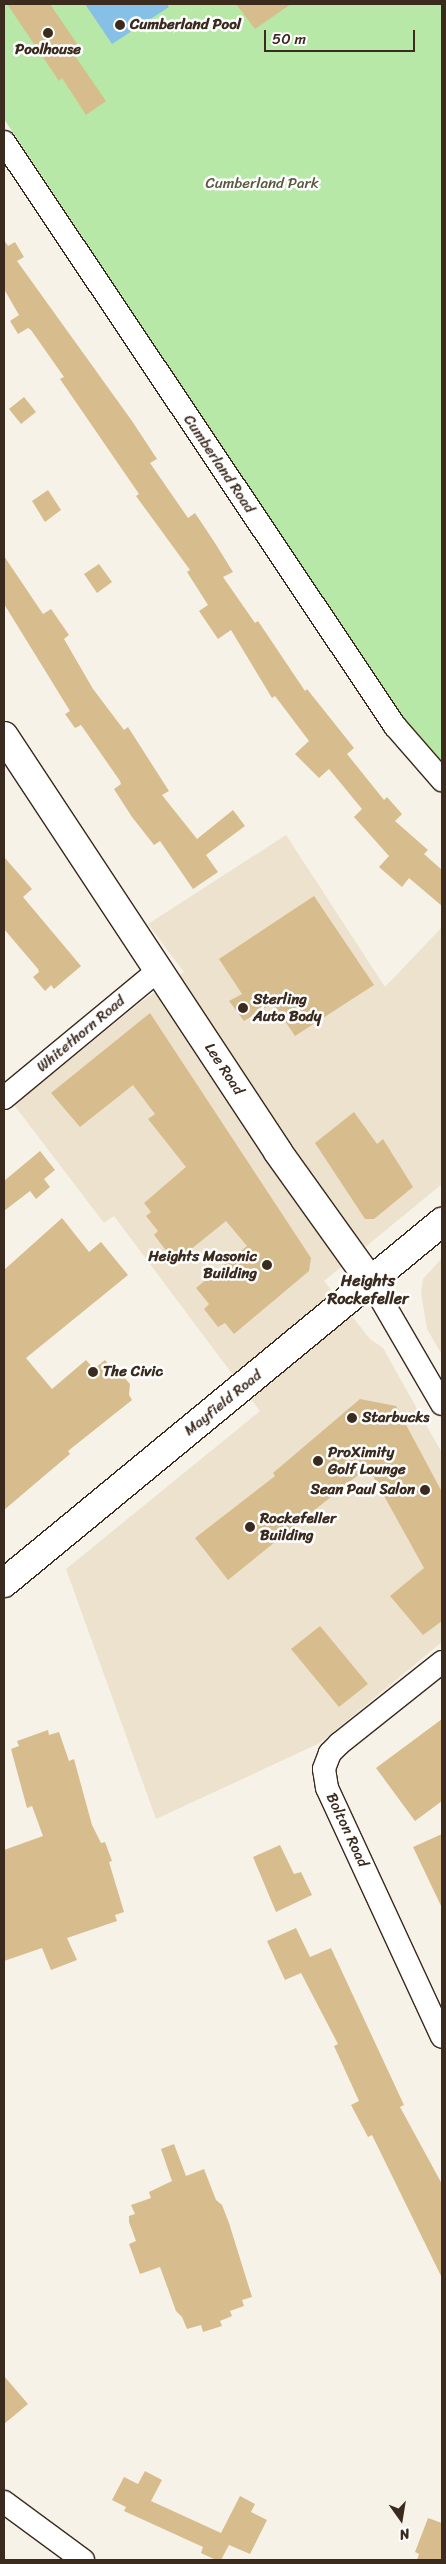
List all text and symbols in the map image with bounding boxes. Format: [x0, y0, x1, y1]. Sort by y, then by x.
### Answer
place label: Cumberland Pool [130, 16, 241, 34]
marker: Cumberland Pool [114, 19, 126, 31]
scale bar [266, 20, 417, 52]
text: 50 m [272, 26, 306, 52]
marker: Poolhouse [42, 27, 54, 39]
place label: Poolhouse [15, 41, 81, 59]
park label: Cumberland Park [205, 175, 319, 193]
street label: Cumberland Road [179, 411, 259, 517]
place label: Sterling Auto Body [253, 990, 322, 1025]
street label: Whitethorn Road [33, 992, 129, 1076]
marker: Sterling Auto Body [237, 1002, 249, 1014]
street label: Lee Road [201, 1040, 247, 1098]
place label: Heights Masonic Building [148, 1247, 257, 1282]
marker: Heights Masonic Building [261, 1259, 273, 1271]
district label: Heights Rockefeller [327, 1271, 409, 1309]
place label: The Civic [103, 1363, 163, 1381]
marker: The Civic [87, 1366, 99, 1378]
street label: Mayfield Road [181, 1366, 265, 1440]
place label: Starbucks [362, 1409, 429, 1427]
marker: Starbucks [346, 1412, 358, 1424]
place label: ProXimity Golf Lounge [328, 1443, 405, 1478]
marker: ProXimity Golf Lounge [312, 1455, 324, 1467]
place label: Sean Paul Salon [309, 1481, 415, 1499]
marker: Sean Paul Salon [419, 1484, 431, 1496]
place label: Rockefeller Building [260, 1509, 336, 1544]
marker: Rockefeller Building [244, 1521, 256, 1533]
street label: Bolton Road [322, 1790, 372, 1870]
north arrow [376, 2494, 426, 2544]
text: N [397, 2521, 412, 2547]

